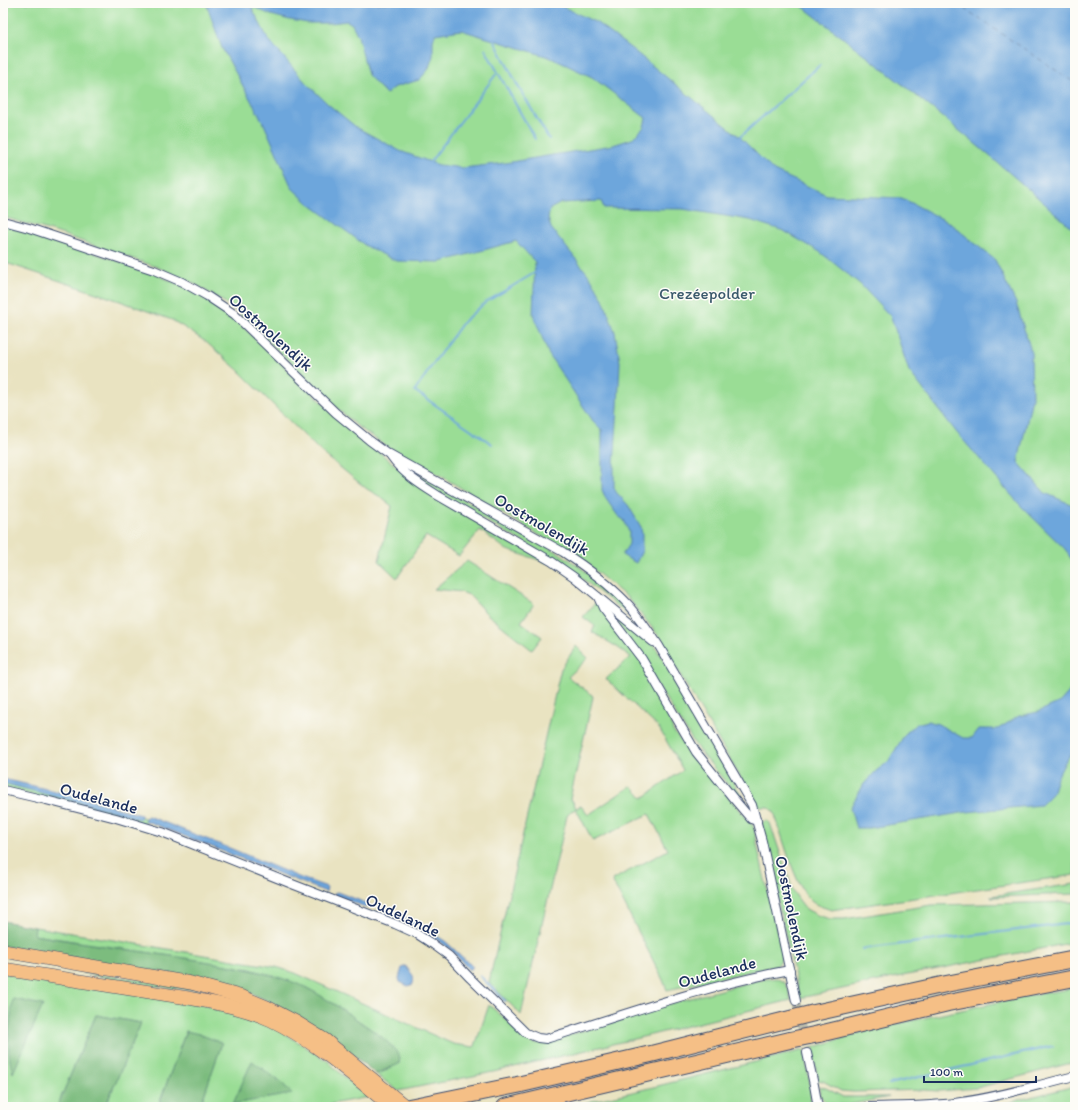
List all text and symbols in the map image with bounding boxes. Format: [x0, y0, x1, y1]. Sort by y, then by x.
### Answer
park label: Crezéepolder [659, 283, 755, 303]
street label: Oostmolendijk [225, 289, 317, 375]
street label: Oostmolendijk [491, 489, 593, 559]
street label: Oudelande [58, 778, 140, 818]
street label: Oostmolendijk [771, 854, 813, 962]
street label: Oudelande [363, 889, 443, 941]
street label: Oudelande [676, 952, 758, 992]
scale bar [924, 1058, 1036, 1084]
text: 100 m [930, 1065, 963, 1079]

